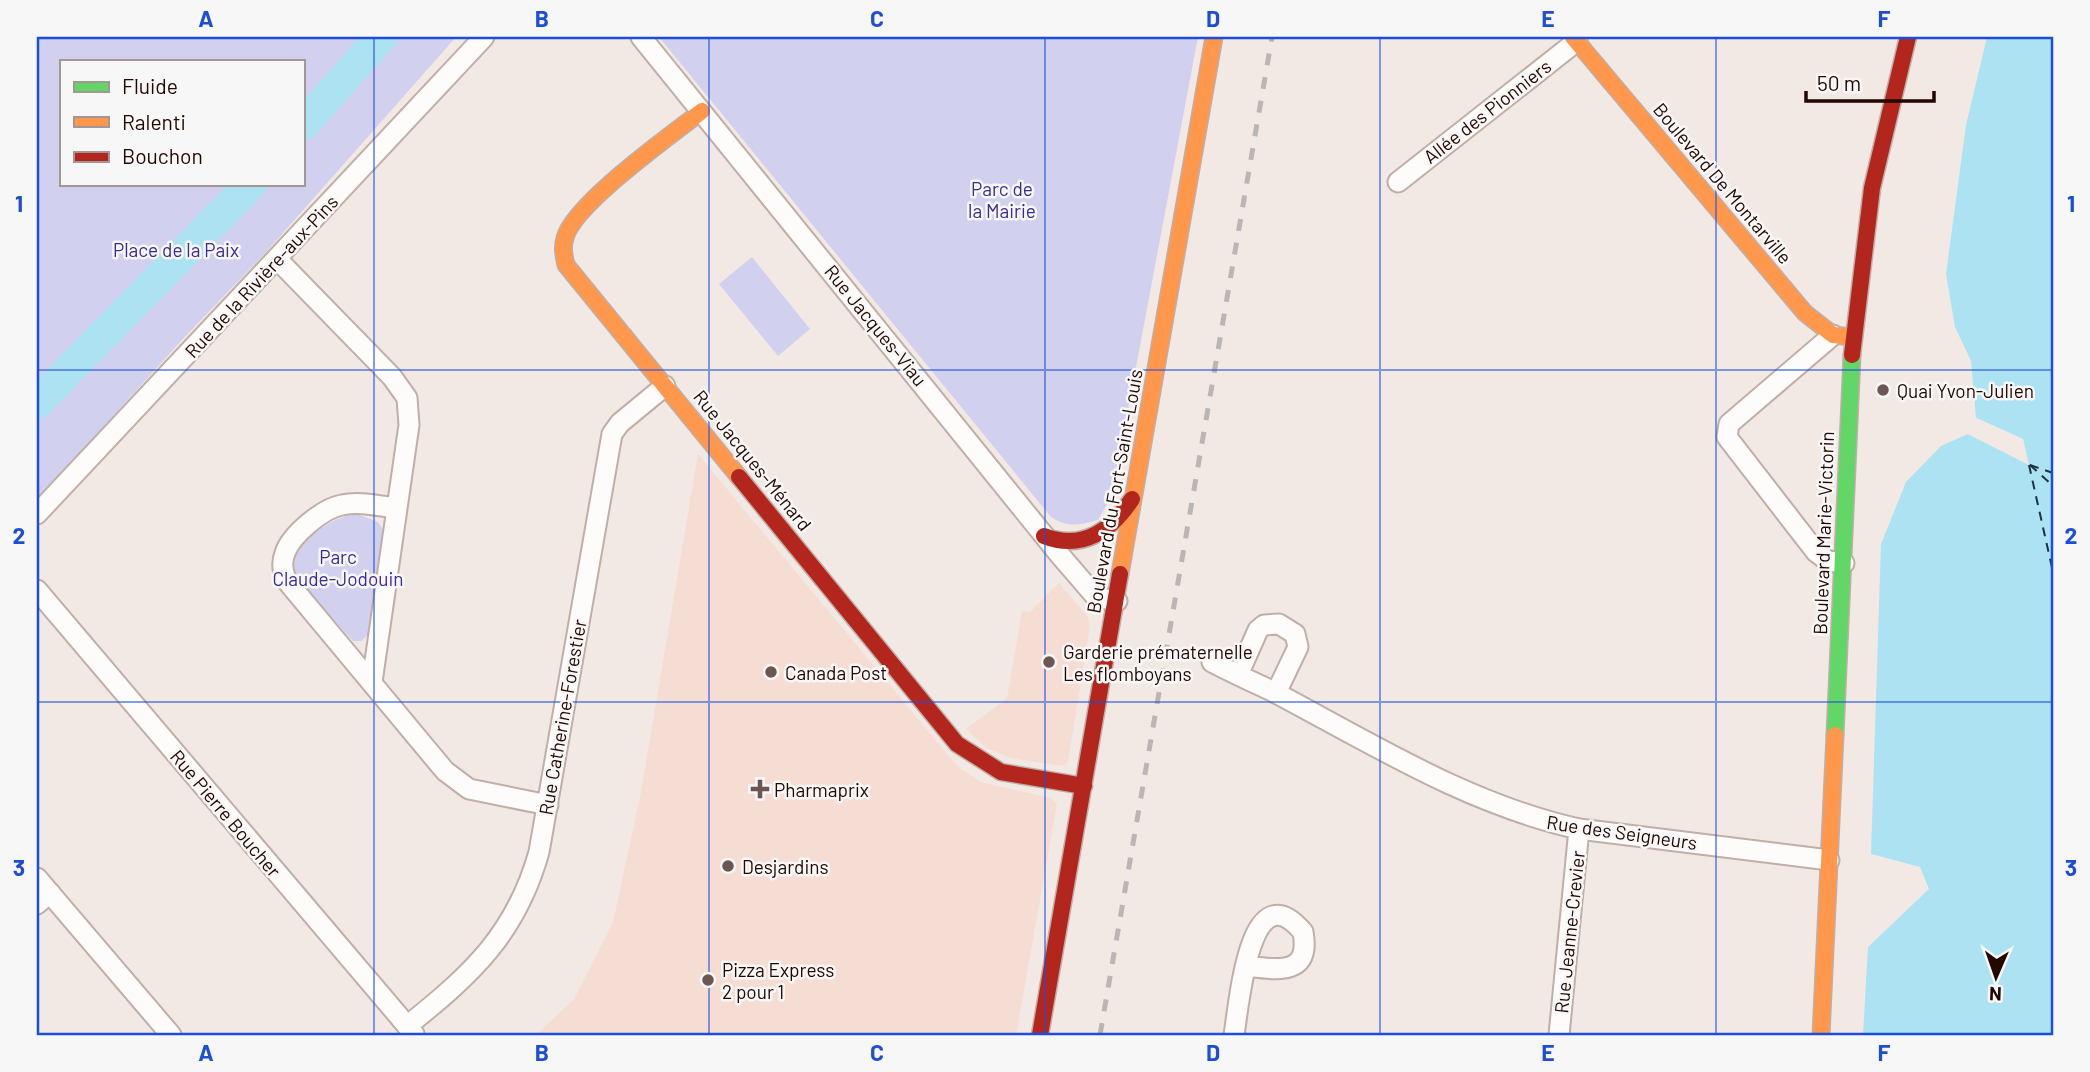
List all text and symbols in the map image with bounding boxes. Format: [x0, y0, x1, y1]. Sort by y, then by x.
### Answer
text: A [198, 4, 214, 32]
text: B [535, 4, 549, 32]
text: C [870, 4, 884, 32]
text: D [1206, 4, 1220, 32]
text: E [1541, 4, 1555, 32]
text: F [1878, 4, 1891, 32]
street label: Allée des Pionniers [1419, 54, 1555, 168]
legend [60, 60, 304, 186]
scale bar [1806, 60, 1934, 104]
text: 50 m [1817, 70, 1861, 95]
text: Fluide [122, 73, 178, 98]
street label: Boulevard De Montarville [1649, 98, 1797, 268]
text: Ralenti [122, 109, 186, 134]
text: Bouchon [122, 143, 203, 168]
park label: Parc de la Mairie [968, 177, 1036, 222]
text: 1 [15, 189, 23, 217]
text: 1 [2067, 189, 2075, 217]
street label: Rue de la Rivière-aux-Pins [179, 190, 343, 362]
park label: Place de la Paix [113, 238, 239, 261]
street label: Rue Jacques-Viau [820, 260, 932, 390]
street label: Boulevard du Fort-Saint-Louis [1081, 367, 1147, 615]
place label: Quai Yvon-Julien [1897, 379, 2034, 402]
marker: Quai Yvon-Julien [1875, 382, 1891, 398]
street label: Rue Jacques-Ménard [689, 385, 817, 535]
street label: Boulevard Marie-Victorin [1808, 431, 1838, 635]
text: 2 [13, 521, 25, 549]
text: 2 [2065, 521, 2077, 549]
park label: Parc Claude-Jodouin [272, 545, 404, 590]
street label: Rue Catherine-Forestier [533, 617, 591, 817]
place label: Garderie prématernelle Les flomboyans [1063, 640, 1253, 685]
marker: Garderie prématernelle Les flomboyans [1041, 654, 1057, 670]
place label: Canada Post [785, 661, 887, 684]
marker: Canada Post [763, 664, 779, 680]
street label: Rue Pierre Boucher [166, 745, 286, 881]
place label: Pharmaprix [774, 778, 869, 801]
marker: Pharmaprix [752, 781, 768, 797]
street label: Rue des Seigneurs [1545, 810, 1699, 854]
street label: Rue Jeanne-Crevier [1549, 849, 1589, 1015]
text: 3 [13, 853, 25, 881]
text: 3 [2065, 853, 2077, 881]
place label: Desjardins [742, 855, 829, 878]
marker: Desjardins [720, 858, 736, 874]
north arrow [1960, 942, 2030, 1012]
place label: Pizza Express 2 pour 1 [722, 958, 834, 1003]
marker: Pizza Express 2 pour 1 [700, 972, 716, 988]
text: N [1989, 983, 2002, 1006]
text: A [198, 1038, 214, 1066]
text: B [535, 1038, 549, 1066]
text: C [870, 1038, 884, 1066]
text: D [1206, 1038, 1220, 1066]
text: E [1541, 1038, 1555, 1066]
text: F [1878, 1038, 1891, 1066]

